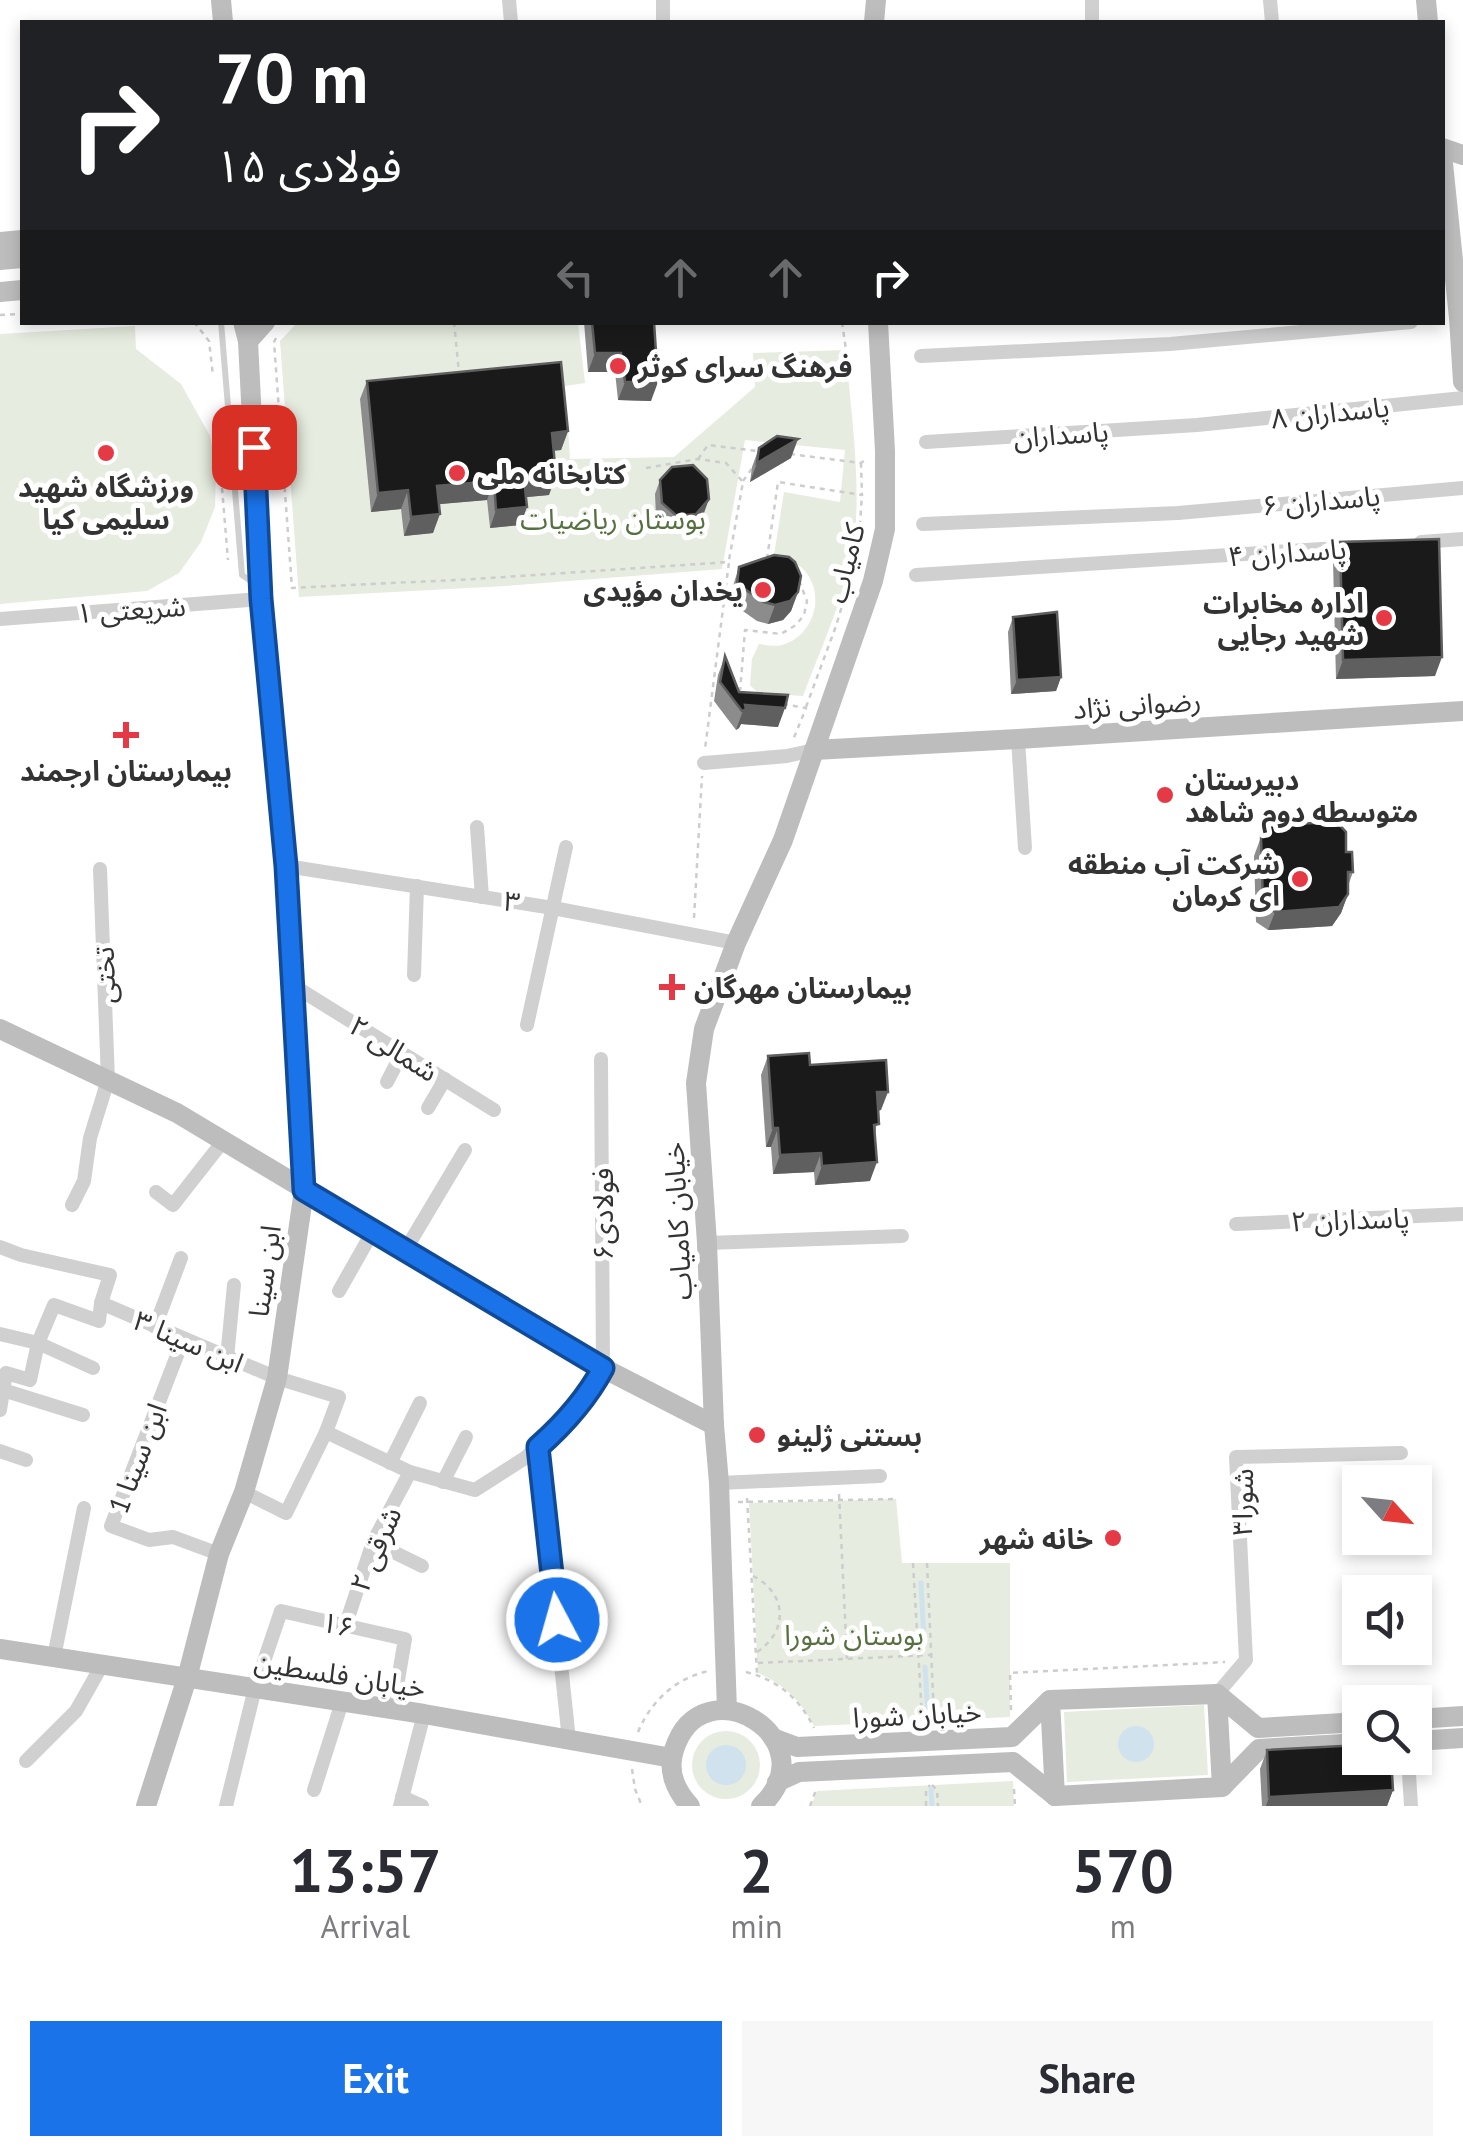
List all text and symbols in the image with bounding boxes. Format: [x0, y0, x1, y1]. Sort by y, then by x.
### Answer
text: 70 m [215, 32, 368, 122]
icon: right [50, 60, 180, 190]
text: فولادی ۱۵ [215, 136, 402, 194]
icon: left [548, 250, 603, 305]
icon: ahead [653, 250, 708, 305]
icon: ahead [758, 250, 813, 305]
icon: right [863, 250, 918, 305]
place label: فرهنگ سرای کوثر [637, 348, 852, 385]
marker: فرهنگ سرای کوثر [607, 355, 629, 377]
street label: پاسداران ۸ [1269, 387, 1391, 437]
pin [212, 405, 297, 490]
street label: پاسداران [1012, 412, 1110, 456]
icon: arrive [227, 420, 282, 475]
marker: ورزشگاه شهید سلیمی کیا [95, 442, 117, 464]
place label: کتابخانه ملی [477, 455, 626, 492]
marker: کتابخانه ملی [446, 462, 468, 484]
place label: ورزشگاه شهید سلیمی کیا [18, 468, 194, 537]
street label: پاسداران ۶ [1260, 476, 1382, 524]
park label: بوستان ریاضیات [520, 500, 706, 537]
street label: کامیاب [817, 519, 873, 607]
street label: پاسداران ۴ [1226, 529, 1348, 575]
place label: یخدان مؤیدی [583, 572, 743, 609]
marker: یخدان مؤیدی [752, 579, 774, 601]
place label: اداره مخابرات شهید رجایی [1203, 584, 1364, 653]
street label: شریعتی ۱ [75, 587, 187, 631]
marker: اداره مخابرات شهید رجایی [1373, 607, 1395, 629]
street label: رضوانی نژاد [1072, 681, 1202, 727]
marker: بیمارستان ارجمند [113, 722, 139, 748]
place label: بیمارستان ارجمند [20, 752, 232, 789]
place label: دبیرستان متوسطه دوم شاهد [1185, 761, 1418, 834]
marker: دبیرستان متوسطه دوم شاهد [1154, 784, 1176, 806]
place label: شرکت آب منطقه ای کرمان [1068, 845, 1280, 914]
marker: شرکت آب منطقه ای کرمان [1289, 868, 1311, 890]
street label: ۳ [501, 881, 523, 921]
street label: تختی [85, 946, 123, 1004]
place label: بیمارستان مهرگان [694, 969, 912, 1006]
marker: بیمارستان مهرگان [659, 974, 685, 1000]
street label: ۲ شمالی [343, 1006, 445, 1090]
street label: خیابان کامیاب [654, 1141, 700, 1301]
street label: فولادی۶ [584, 1168, 621, 1260]
street label: پاسداران ۲ [1290, 1198, 1410, 1240]
street label: ابن سینا [239, 1223, 289, 1319]
street label: ابن سینا ۳ [128, 1301, 250, 1381]
street label: ابن سینا 1 [99, 1398, 175, 1518]
place label: بستنی ژلینو [777, 1417, 922, 1454]
marker: بستنی ژلینو [746, 1424, 768, 1446]
north arrow [1342, 1465, 1432, 1555]
map controls [1342, 1465, 1432, 1775]
street label: شورا۳ [1223, 1468, 1261, 1536]
street label: ۲ شرقی [341, 1501, 409, 1597]
place label: خانه شهر [979, 1520, 1093, 1557]
marker: خانه شهر [1102, 1527, 1124, 1549]
position arrow [505, 1568, 609, 1672]
button: sound [1342, 1575, 1432, 1665]
street label: ۱۶ [318, 1602, 358, 1646]
park label: بوستان شورا [784, 1616, 924, 1653]
street label: خیابان فلسطین [252, 1642, 428, 1706]
button: search [1342, 1685, 1432, 1775]
street label: خیابان شورا [852, 1692, 982, 1736]
text: 13:57 [289, 1831, 441, 1909]
text: 2 [740, 1831, 774, 1909]
text: 570 [1072, 1831, 1174, 1909]
text: Arrival [320, 1905, 410, 1947]
text: min [731, 1905, 783, 1947]
text: m [1110, 1905, 1136, 1947]
button: Exit [30, 2021, 722, 2136]
button: Share [742, 2021, 1433, 2136]

